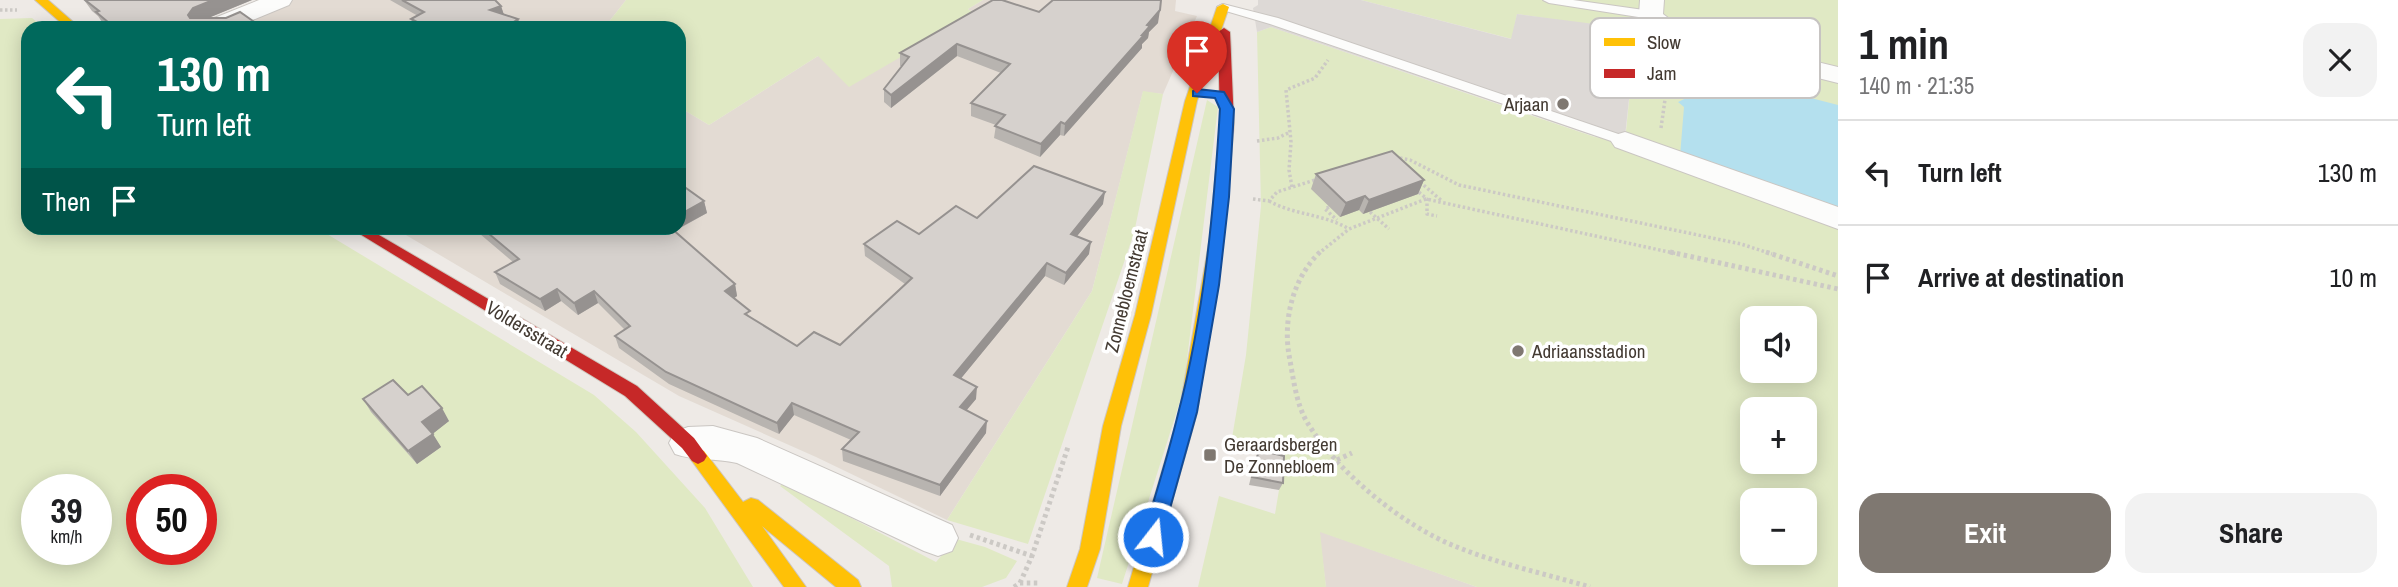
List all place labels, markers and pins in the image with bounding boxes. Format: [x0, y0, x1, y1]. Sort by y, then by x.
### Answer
pin [1167, 21, 1227, 93]
place label: Arjaan [1503, 91, 1549, 117]
marker: Arjaan [1555, 96, 1571, 112]
place label: Adriaansstadion [1531, 338, 1645, 364]
marker: Adriaansstadion [1510, 343, 1526, 359]
place label: Geraardsbergen De Zonnebloem [1224, 431, 1337, 479]
marker: Geraardsbergen De Zonnebloem [1202, 447, 1218, 463]

